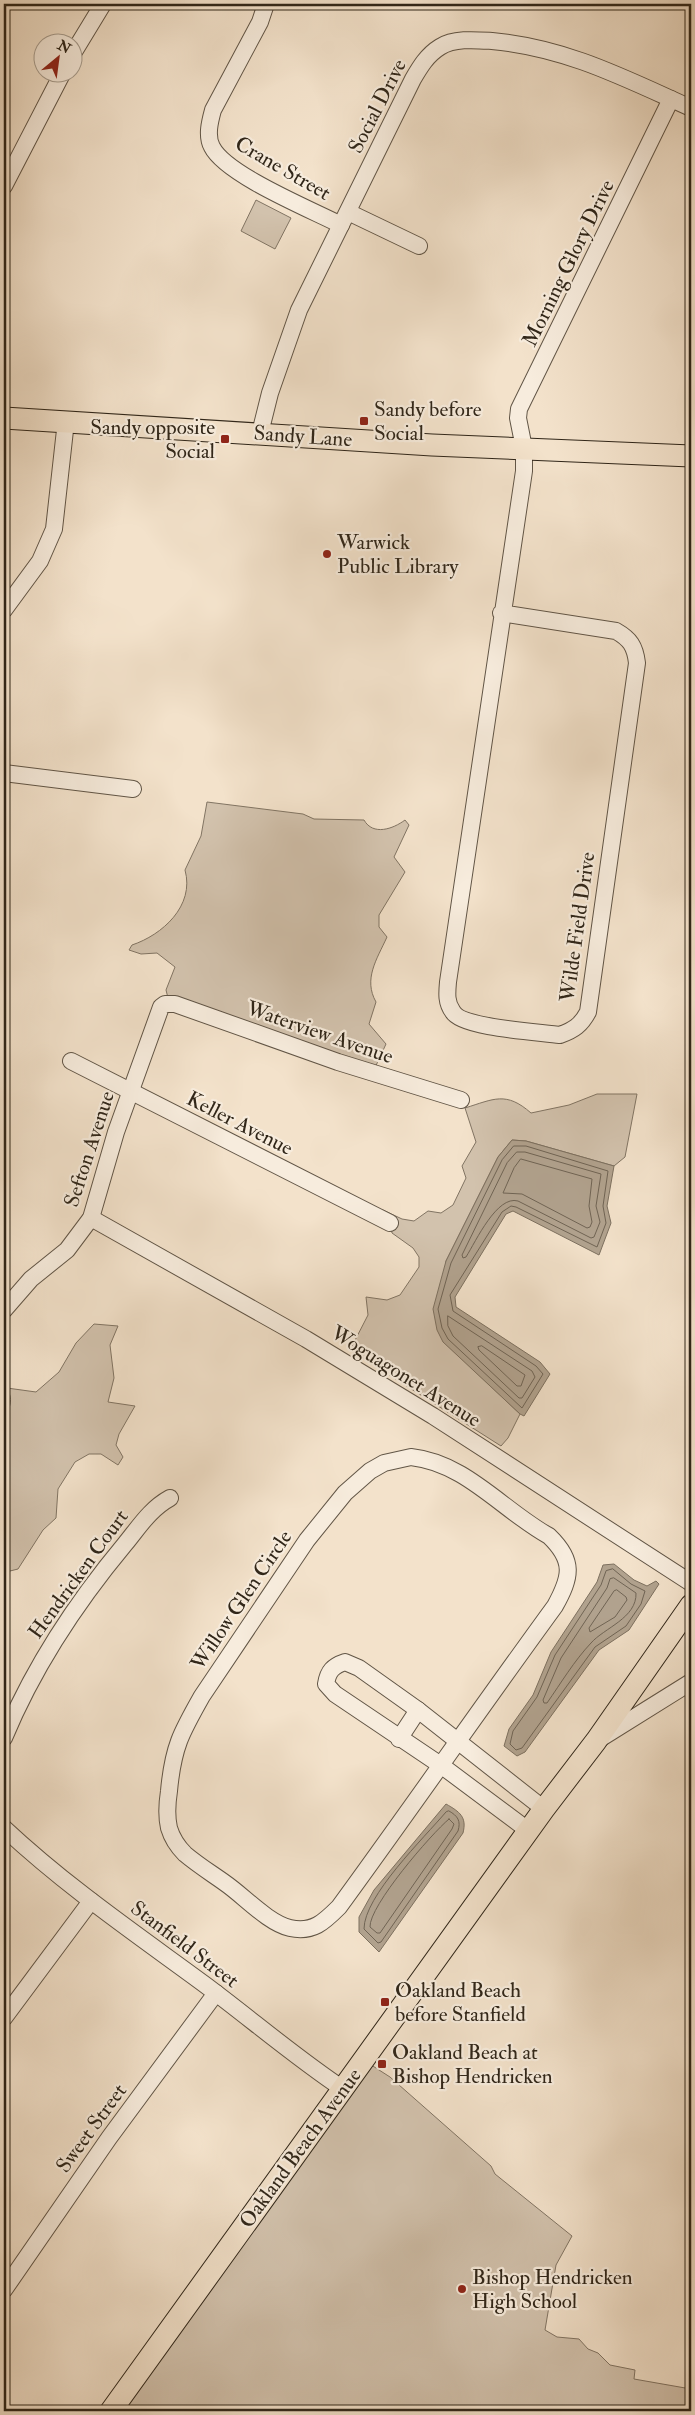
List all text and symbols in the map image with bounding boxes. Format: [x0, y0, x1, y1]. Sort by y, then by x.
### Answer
north arrow [32, 32, 82, 82]
text: N [54, 36, 74, 58]
street label: Social Drive [342, 54, 413, 158]
street label: Crane Street [230, 130, 336, 207]
street label: Morning Glory Drive [516, 175, 621, 351]
place label: Sandy before Social [374, 396, 482, 447]
place label: Sandy opposite Social [90, 414, 216, 465]
marker: Sandy before Social [358, 415, 370, 427]
street label: Sandy Lane [253, 420, 353, 453]
marker: Sandy opposite Social [219, 433, 231, 445]
place label: Warwick Public Library [336, 529, 459, 580]
marker: Warwick Public Library [321, 548, 333, 560]
street label: Wilde Field Drive [553, 850, 601, 1005]
street label: Waterview Avenue [242, 994, 397, 1070]
street label: Keller Avenue [182, 1085, 298, 1162]
street label: Sefton Avenue [58, 1088, 121, 1210]
street label: Woguagonet Avenue [325, 1319, 486, 1433]
street label: Hendricken Court [22, 1504, 135, 1644]
street label: Willow Glen Circle [184, 1525, 298, 1676]
street label: Stanfield Street [125, 1895, 244, 1994]
place label: Oakland Beach before Stanfield [395, 1977, 526, 2028]
marker: Oakland Beach before Stanfield [379, 1996, 391, 2008]
place label: Oakland Beach at Bishop Hendricken [392, 2039, 553, 2090]
marker: Oakland Beach at Bishop Hendricken [376, 2058, 388, 2070]
street label: Oakland Beach Avenue [233, 2063, 368, 2234]
street label: Sweet Street [50, 2078, 133, 2178]
place label: Bishop Hendricken High School [472, 2264, 633, 2315]
marker: Bishop Hendricken High School [456, 2283, 468, 2295]

